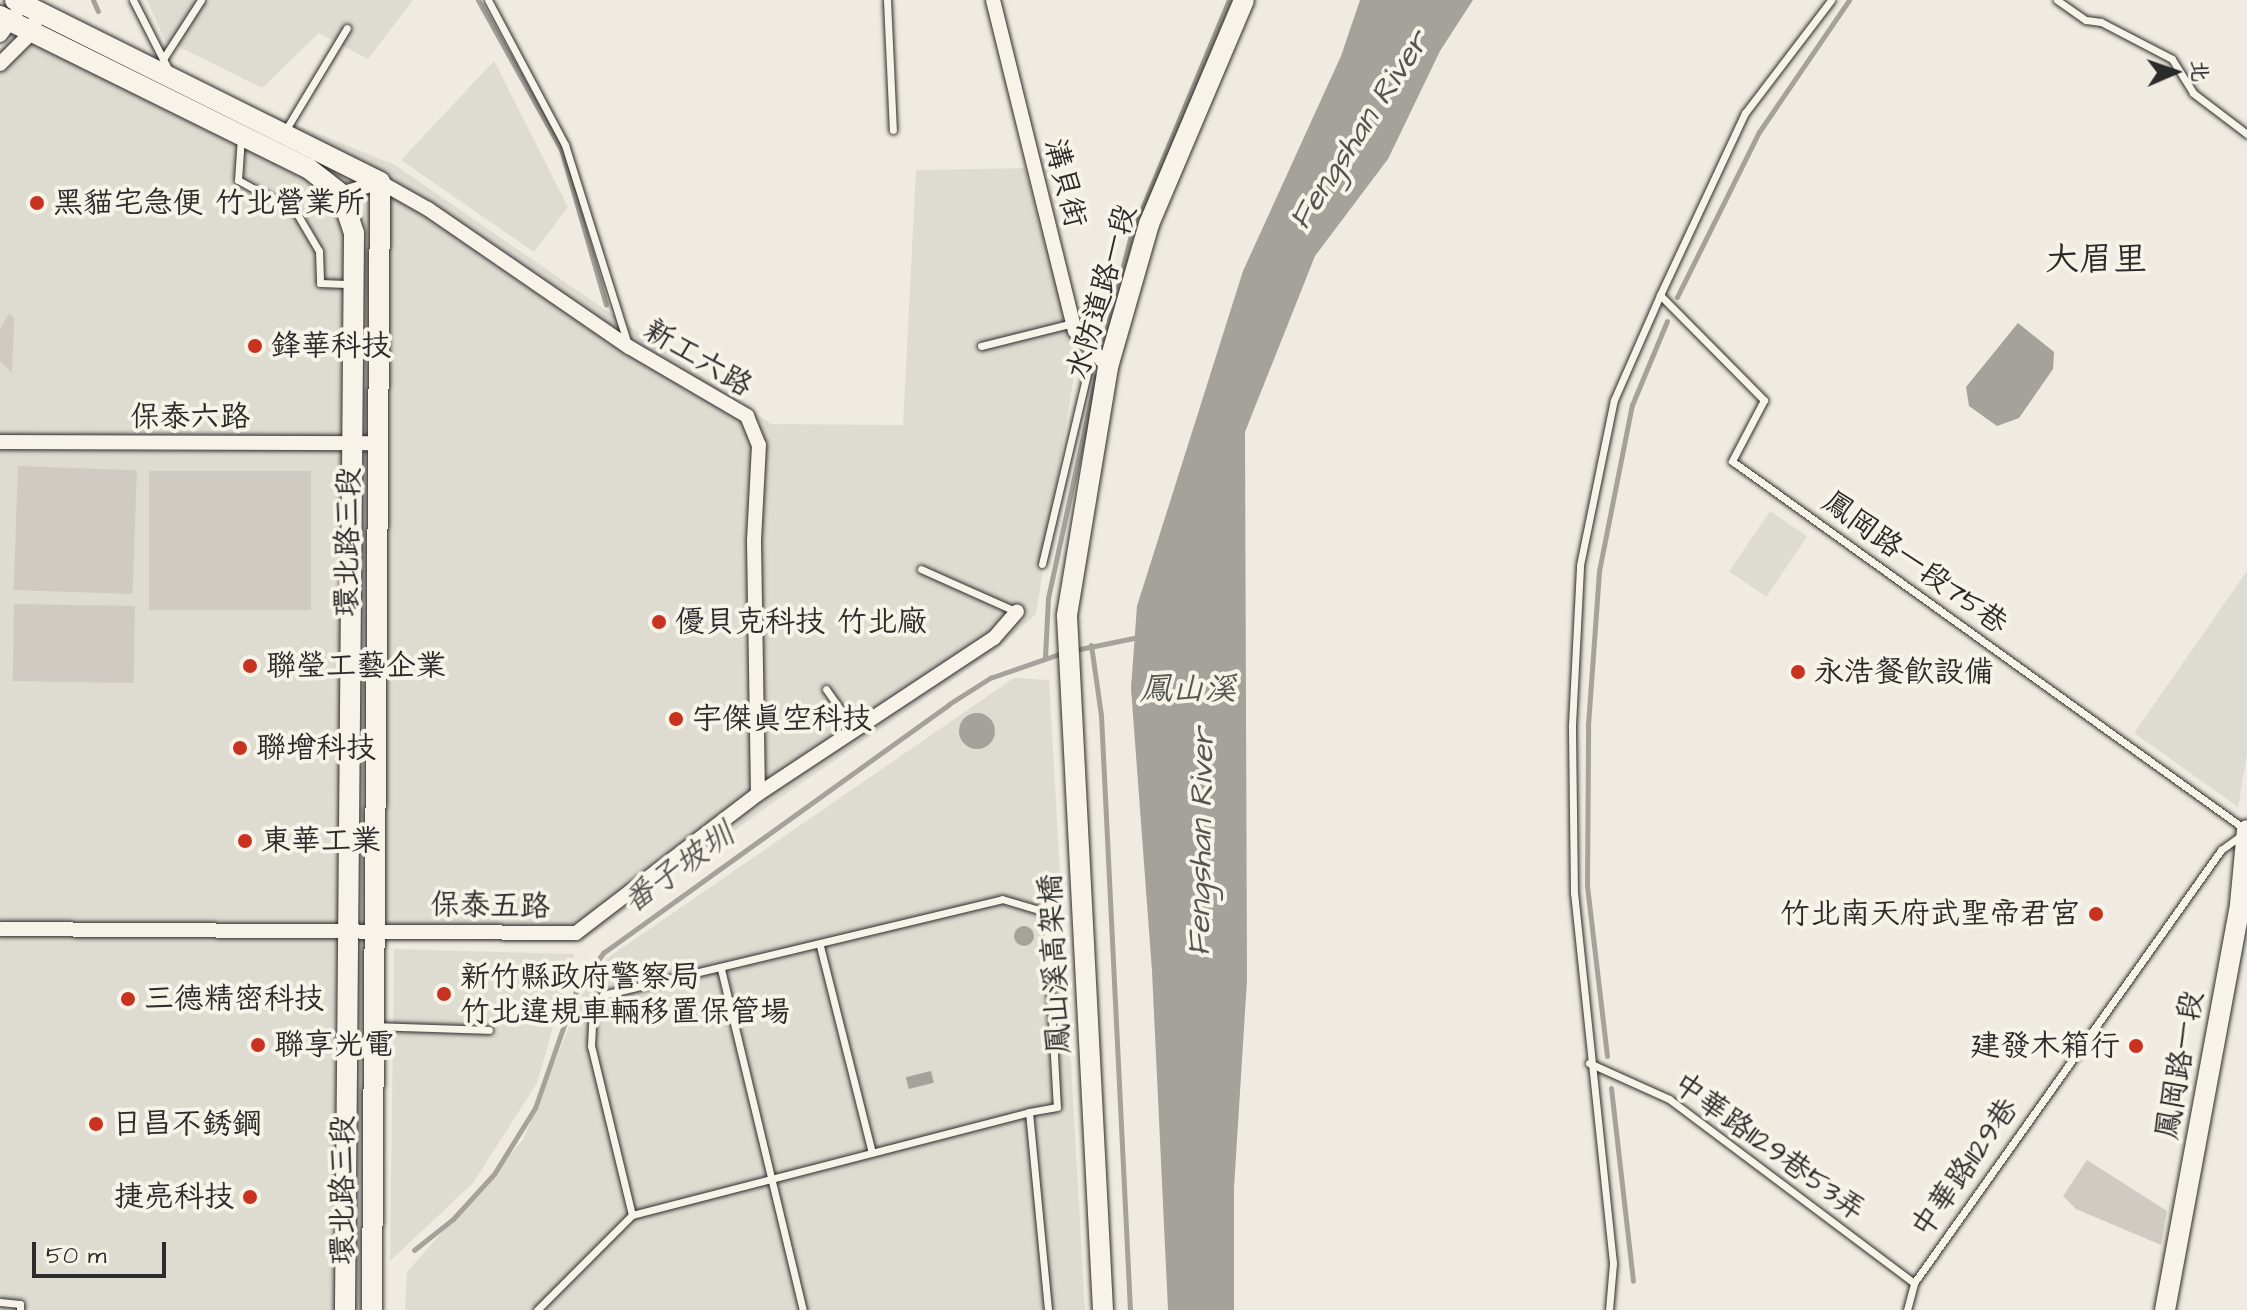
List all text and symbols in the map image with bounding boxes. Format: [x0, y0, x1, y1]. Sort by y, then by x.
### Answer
water label: Fengshan River [1282, 25, 1438, 237]
north arrow [2135, 32, 2215, 112]
text: 北 [2184, 60, 2215, 83]
street label: 溝貝街 [1037, 135, 1093, 231]
place label: 黑貓宅急便 竹北營業所 [53, 185, 365, 221]
marker: 黑貓宅急便 竹北營業所 [28, 194, 46, 212]
street label: 水防道路一段 [1060, 201, 1144, 383]
district label: 大眉里 [2045, 241, 2147, 281]
street label: 新工六路 [637, 312, 759, 404]
place label: 鋒華科技 [271, 328, 391, 364]
marker: 鋒華科技 [246, 337, 264, 355]
street label: 保泰六路 [130, 399, 250, 435]
street label: 環北路三段 [329, 467, 367, 617]
street label: 鳳岡路一段75巷 [1816, 484, 2014, 642]
place label: 優貝克科技 竹北廠 [675, 604, 927, 640]
marker: 優貝克科技 竹北廠 [650, 613, 668, 631]
place label: 聯瑩工藝企業 [266, 648, 446, 684]
place label: 永浩餐飲設備 [1814, 654, 1994, 690]
marker: 聯瑩工藝企業 [241, 657, 259, 675]
marker: 永浩餐飲設備 [1789, 663, 1807, 681]
water label: 鳳山溪 [1140, 671, 1236, 709]
place label: 宇傑真空科技 [692, 701, 872, 737]
marker: 宇傑真空科技 [667, 710, 685, 728]
water label: Fengshan River [1181, 728, 1223, 956]
place label: 聯增科技 [256, 730, 376, 766]
marker: 聯增科技 [231, 739, 249, 757]
water label: 番子坡圳 [616, 816, 742, 922]
place label: 東華工業 [261, 823, 381, 859]
marker: 東華工業 [236, 832, 254, 850]
street label: 鳳山溪高架橋 [1032, 873, 1078, 1055]
street label: 保泰五路 [430, 887, 550, 925]
place label: 竹北南天府武聖帝君宮 [1780, 896, 2080, 932]
marker: 竹北南天府武聖帝君宮 [2087, 905, 2105, 923]
place label: 新竹縣政府警察局 竹北違規車輛移置保管場 [460, 959, 790, 1030]
place label: 三德精密科技 [144, 981, 324, 1017]
marker: 新竹縣政府警察局 竹北違規車輛移置保管場 [435, 985, 453, 1003]
street label: 鳳岡路一段 [2149, 988, 2211, 1142]
marker: 三德精密科技 [119, 990, 137, 1008]
place label: 聯享光電 [274, 1027, 394, 1063]
place label: 建發木箱行 [1970, 1028, 2120, 1064]
marker: 聯享光電 [249, 1036, 267, 1054]
marker: 建發木箱行 [2127, 1037, 2145, 1055]
street label: 中華路1129巷53弄 [1666, 1065, 1872, 1229]
street label: 中華路1129巷 [1904, 1091, 2026, 1245]
place label: 日昌不銹鋼 [112, 1106, 262, 1142]
marker: 日昌不銹鋼 [87, 1115, 105, 1133]
street label: 環北路三段 [325, 1115, 361, 1265]
place label: 捷亮科技 [114, 1179, 234, 1215]
marker: 捷亮科技 [241, 1188, 259, 1206]
scale bar [36, 1226, 170, 1276]
text: 50 m [46, 1239, 106, 1273]

